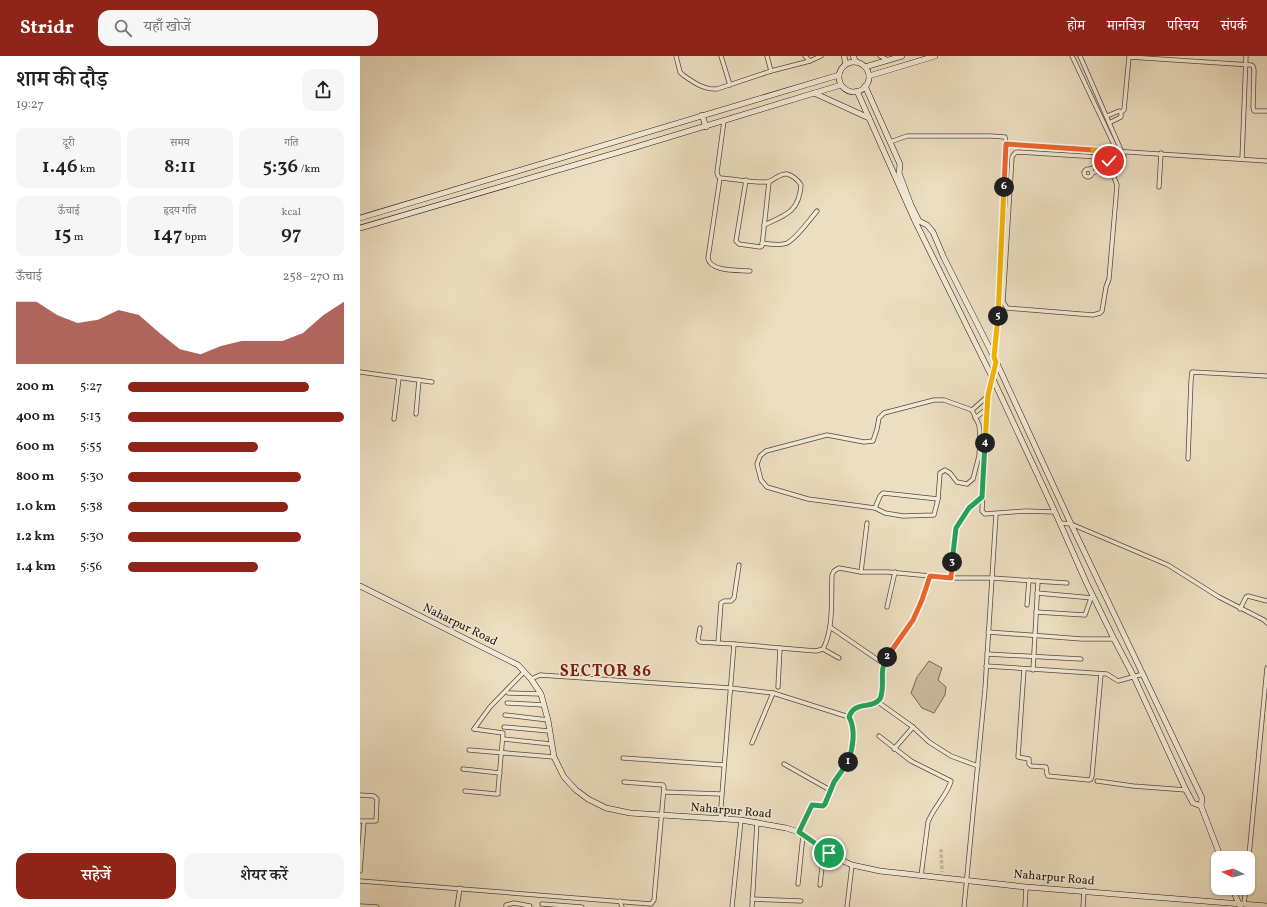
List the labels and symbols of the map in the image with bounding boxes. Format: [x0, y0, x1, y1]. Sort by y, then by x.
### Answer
pin [1092, 144, 1126, 178]
pin: 6 [994, 177, 1014, 197]
pin: 5 [988, 306, 1008, 326]
pin: 4 [975, 433, 995, 453]
pin: 3 [942, 552, 962, 572]
street label: Naharpur Road [420, 600, 500, 650]
pin: 2 [877, 647, 897, 667]
district label: SECTOR 86 [560, 661, 652, 683]
pin: 1 [838, 752, 858, 772]
street label: Naharpur Road [690, 799, 772, 823]
pin [812, 836, 846, 870]
north arrow [1211, 851, 1255, 895]
street label: Naharpur Road [1013, 866, 1095, 890]

